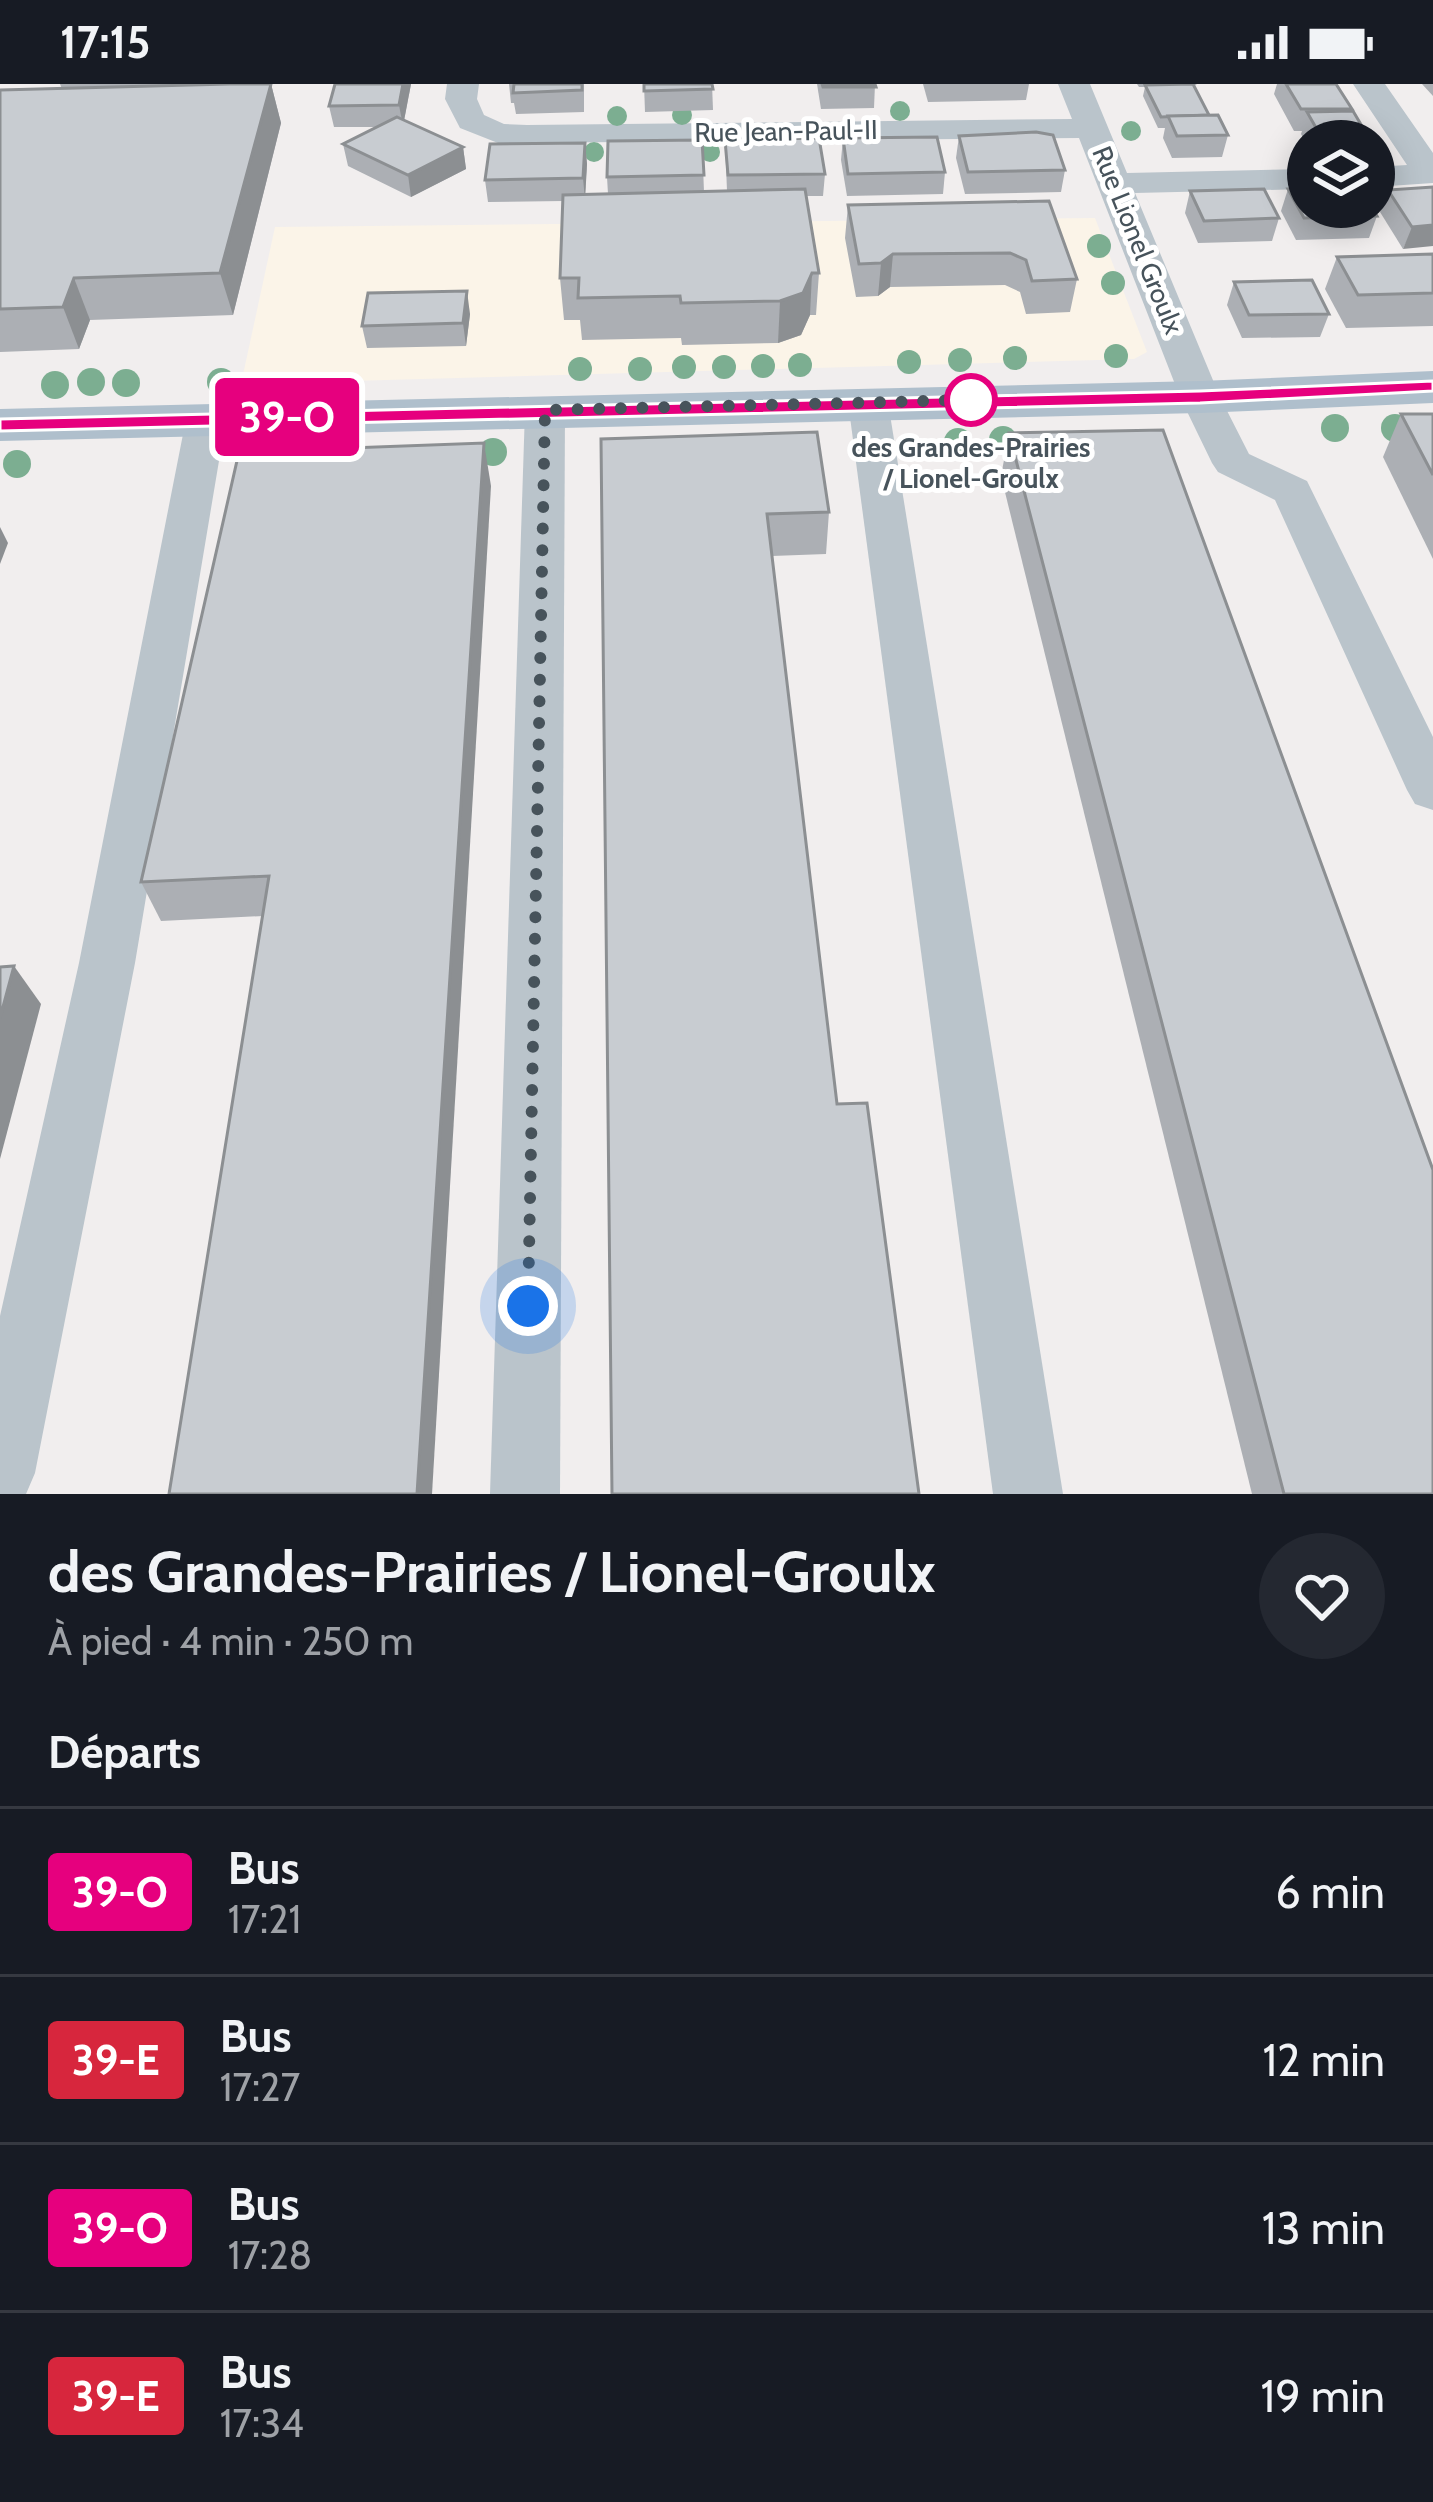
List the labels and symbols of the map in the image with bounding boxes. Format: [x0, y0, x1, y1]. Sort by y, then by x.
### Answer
street label: Rue Jean-Paul-II [694, 113, 878, 149]
street label: Rue Lionel Groulx [1085, 141, 1191, 339]
marker: des Grandes-Prairies / Lionel-Groulx [946, 375, 996, 425]
line badge: 39-O [203, 378, 371, 456]
place label: des Grandes-Prairies / Lionel-Groulx [852, 431, 1090, 495]
your location [498, 1276, 558, 1336]

